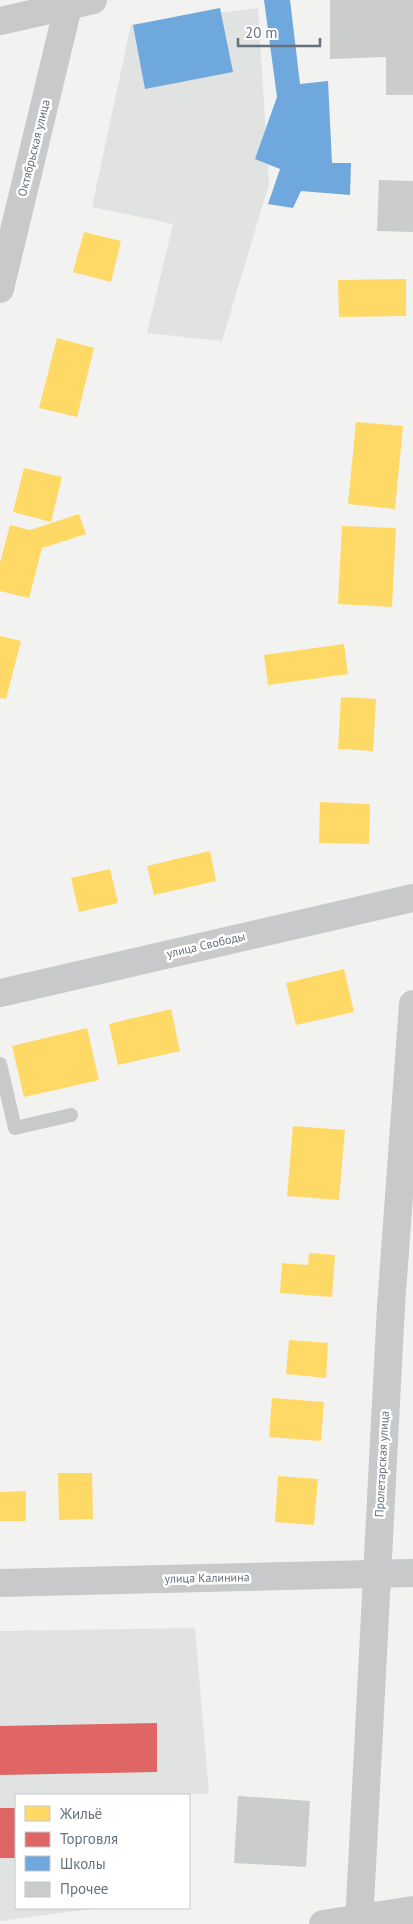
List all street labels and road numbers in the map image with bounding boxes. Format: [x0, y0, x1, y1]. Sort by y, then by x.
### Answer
street label: Октябрьская улица [14, 98, 53, 198]
street label: улица Свободы [165, 928, 247, 961]
street label: Пролетарская улица [371, 1410, 392, 1518]
street label: улица Калинина [164, 1569, 250, 1586]

